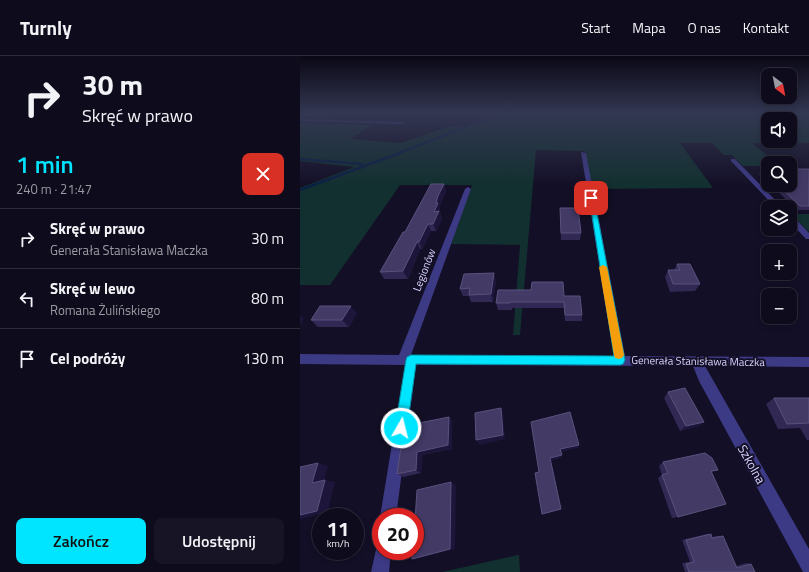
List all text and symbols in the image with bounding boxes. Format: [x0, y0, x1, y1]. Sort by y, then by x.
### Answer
text: Turnly [20, 13, 72, 42]
text: Start [581, 17, 610, 38]
text: Mapa [632, 17, 665, 38]
text: O nas [687, 17, 721, 38]
text: Kontakt [743, 17, 789, 38]
text: 30 m [82, 63, 143, 106]
north arrow [761, 68, 797, 104]
map controls [761, 68, 797, 324]
icon: right [16, 72, 68, 124]
text: Skręć w prawo [82, 102, 193, 129]
button: sound [761, 112, 797, 148]
text: 1 min [16, 146, 74, 182]
button: close [242, 153, 284, 195]
button: search [761, 156, 797, 192]
text: 240 m · 21:47 [16, 179, 92, 199]
pin [574, 181, 608, 215]
icon: arrive [580, 187, 602, 209]
button: layers [761, 200, 797, 236]
text: Skręć w prawo [50, 217, 145, 240]
text: 30 m [251, 227, 284, 250]
icon: right [16, 228, 38, 250]
text: Generała Stanisława Maczka [50, 240, 208, 260]
button: + [761, 244, 797, 280]
street label: Legionów [409, 246, 440, 294]
text: Skręć w lewo [50, 277, 135, 300]
text: 80 m [251, 287, 284, 310]
icon: left [16, 288, 38, 310]
button: − [761, 288, 797, 324]
text: Romana Żulińskiego [50, 300, 160, 320]
text: Cel podróży [50, 347, 125, 370]
text: 130 m [243, 347, 284, 370]
icon: arrive [16, 348, 38, 370]
street label: Generała Stanisława Maczka [631, 352, 765, 370]
position arrow [380, 407, 422, 449]
street label: Szkolna [733, 441, 771, 488]
speed limit sign: 20 [372, 508, 424, 560]
text: 11 [327, 513, 349, 544]
button: Zakończ [16, 518, 146, 564]
button: Udostępnij [154, 518, 284, 564]
text: km/h [327, 536, 349, 551]

